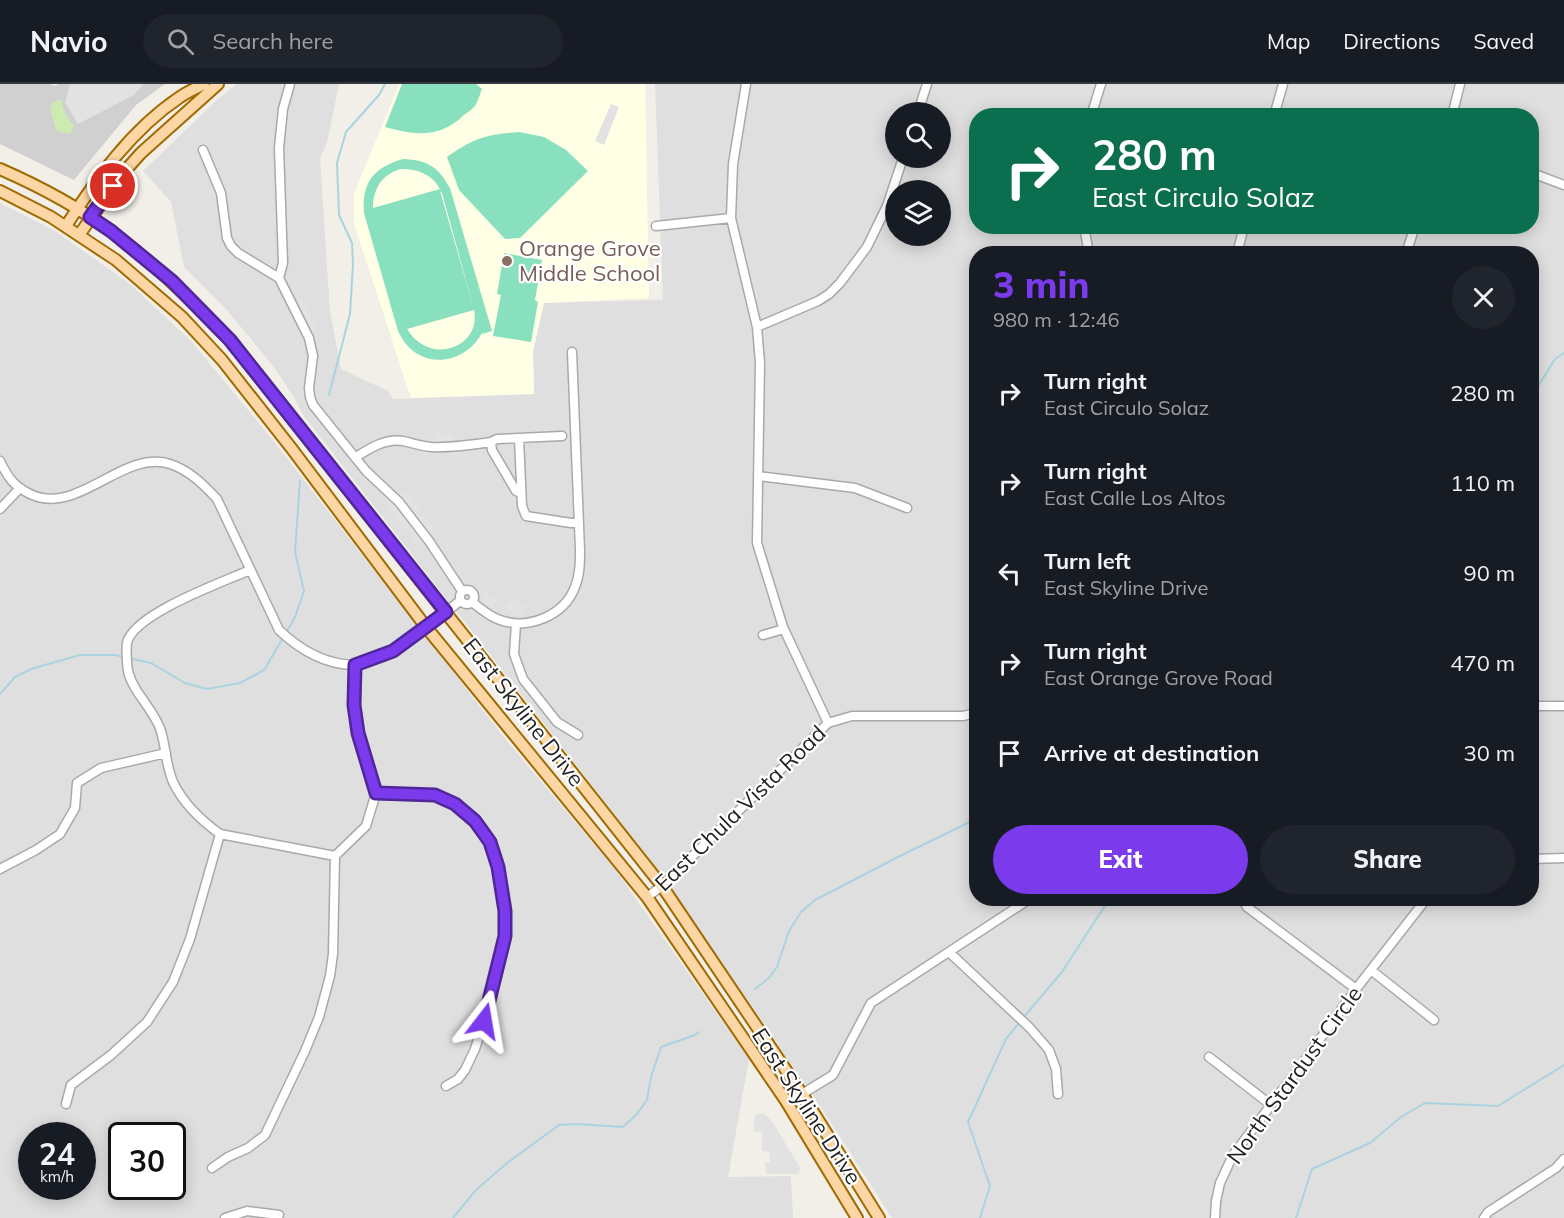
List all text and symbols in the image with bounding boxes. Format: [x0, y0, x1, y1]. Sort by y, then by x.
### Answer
search box [143, 14, 563, 68]
text: Navio [30, 24, 107, 59]
icon: search [164, 25, 197, 58]
text: Search here [212, 27, 333, 55]
text: Map [1267, 28, 1310, 54]
text: Directions [1343, 28, 1440, 54]
text: Saved [1473, 28, 1534, 54]
map controls [885, 102, 951, 246]
button: search [885, 102, 951, 168]
text: 280 m [1092, 128, 1217, 181]
icon: right [993, 132, 1071, 210]
pin [87, 160, 138, 211]
icon: arrive [96, 169, 129, 202]
button: layers [885, 180, 951, 246]
text: East Circulo Solaz [1092, 180, 1315, 214]
place label: Orange Grove Middle School [519, 234, 661, 287]
marker: Orange Grove Middle School [500, 254, 514, 268]
text: 3 min [993, 262, 1089, 307]
button: close [1452, 266, 1515, 329]
text: 980 m · 12:46 [993, 307, 1119, 332]
text: Turn right [1044, 367, 1147, 395]
icon: right [993, 377, 1026, 410]
text: 280 m [1450, 379, 1515, 407]
text: East Circulo Solaz [1044, 395, 1209, 420]
text: Turn right [1044, 457, 1147, 485]
icon: right [993, 467, 1026, 500]
text: 110 m [1450, 469, 1515, 497]
text: East Calle Los Altos [1044, 485, 1226, 510]
text: Turn left [1044, 547, 1131, 575]
icon: left [993, 557, 1026, 590]
text: 90 m [1464, 559, 1515, 587]
text: East Skyline Drive [1044, 575, 1208, 600]
street label: East Skyline Drive [457, 632, 591, 792]
text: Turn right [1044, 637, 1147, 665]
icon: right [993, 647, 1026, 680]
text: 470 m [1450, 649, 1515, 677]
text: East Orange Grove Road [1044, 665, 1273, 690]
street label: East Chula Vista Road [649, 719, 831, 897]
icon: arrive [993, 737, 1026, 770]
text: Arrive at destination [1044, 739, 1259, 767]
text: 30 m [1464, 739, 1515, 767]
button: Exit [993, 825, 1248, 894]
button: Share [1260, 825, 1515, 894]
street label: North Stardust Circle [1220, 981, 1368, 1169]
position arrow [452, 989, 516, 1053]
street label: East Skyline Drive [746, 1023, 868, 1189]
speed limit sign: 30 [108, 1122, 186, 1200]
text: 24 [39, 1135, 75, 1173]
text: km/h [40, 1167, 74, 1186]

